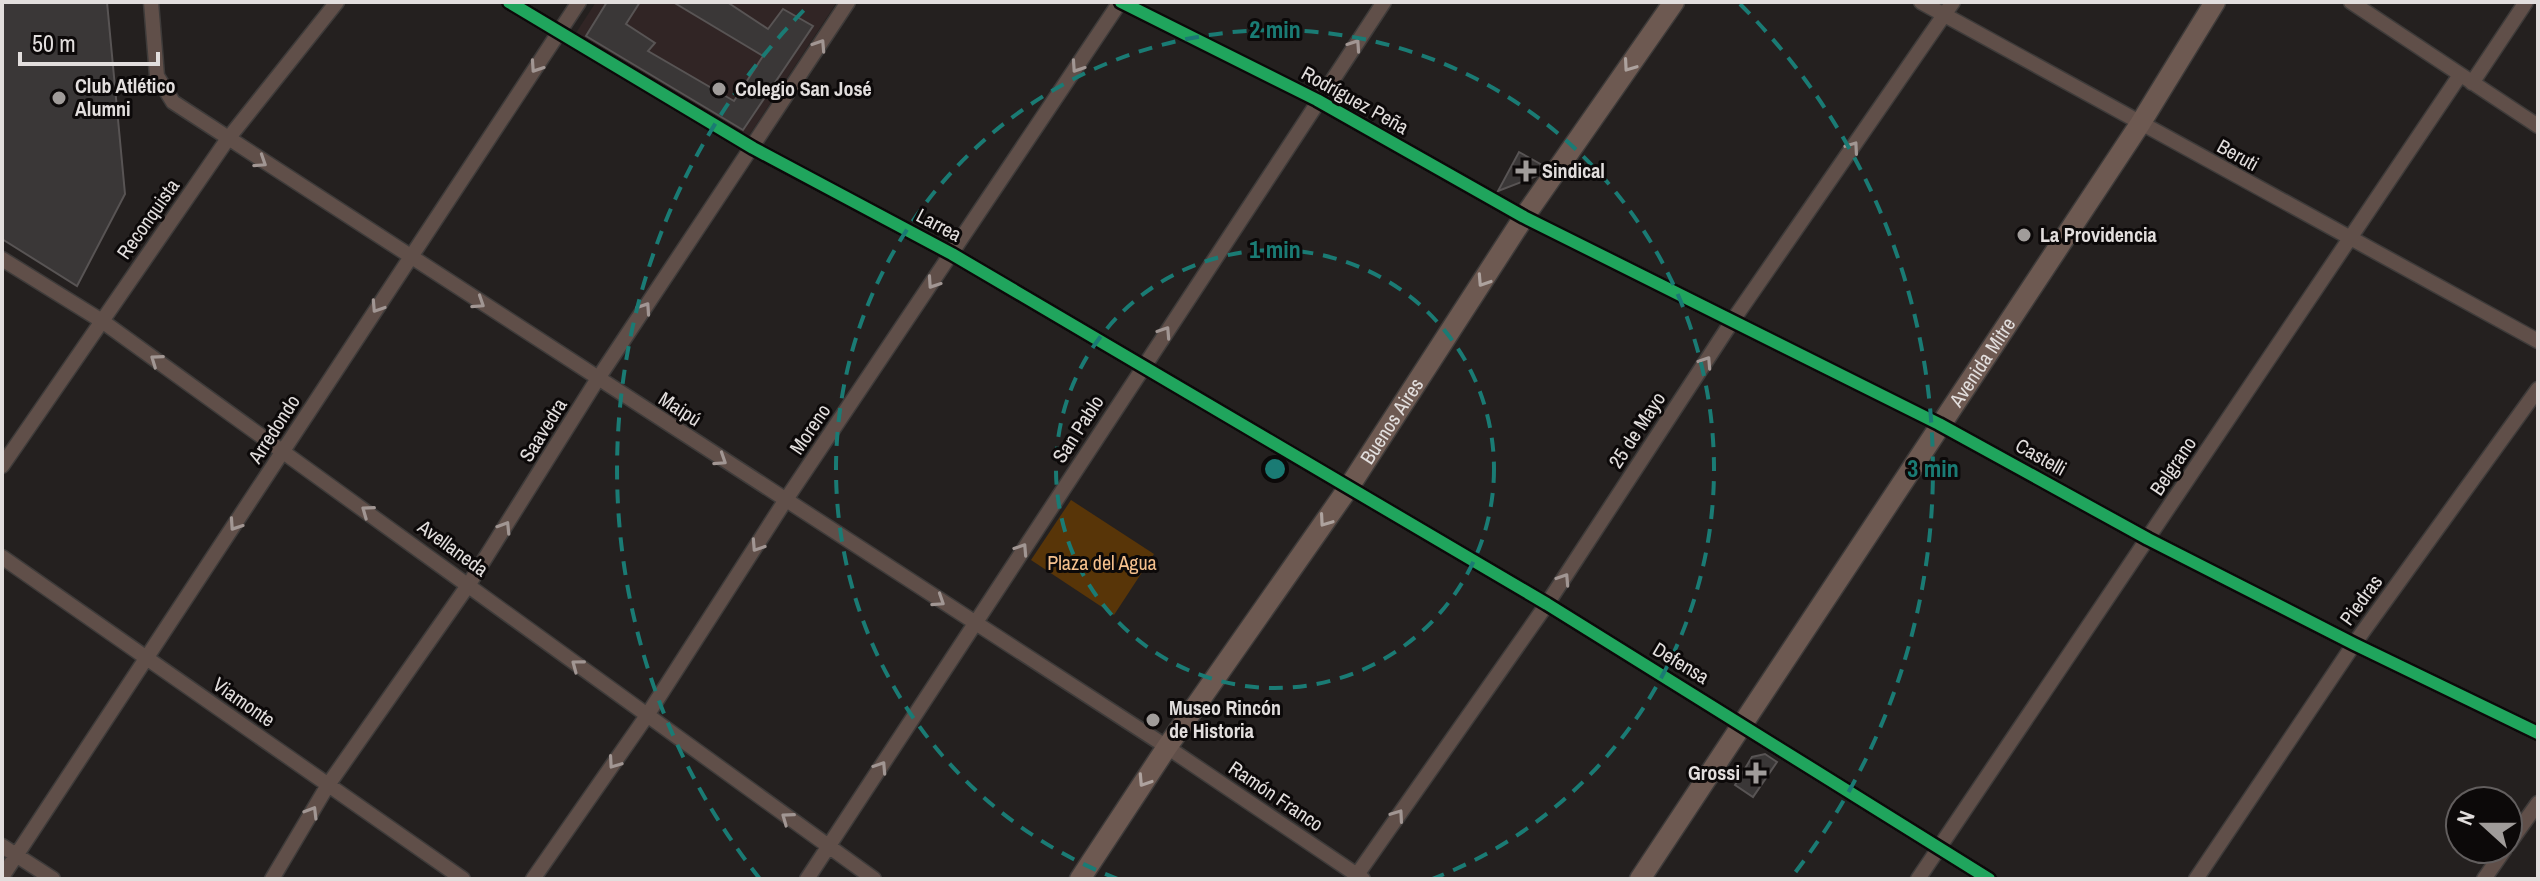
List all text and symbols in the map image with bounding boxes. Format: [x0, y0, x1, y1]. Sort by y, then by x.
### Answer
text: 2 min [1249, 13, 1301, 45]
scale bar [20, 16, 158, 66]
text: 50 m [32, 27, 76, 59]
one-way arrow [810, 39, 825, 54]
one-way arrow [1345, 40, 1360, 54]
one-way arrow [1624, 57, 1639, 72]
one-way arrow [531, 58, 546, 73]
one-way arrow [1072, 58, 1087, 73]
street label: Rodríguez Peña [1297, 59, 1414, 140]
place label: Club Atlético Alumni [75, 72, 176, 122]
place label: Colegio San José [735, 75, 872, 102]
marker: Colegio San José [710, 80, 728, 98]
marker: Club Atlético Alumni [50, 89, 68, 107]
street label: Beruti [2213, 132, 2264, 177]
one-way arrow [1843, 142, 1858, 156]
one-way arrow [252, 152, 267, 167]
place label: Sindical [1542, 157, 1605, 184]
marker: Sindical [1517, 162, 1535, 180]
street label: Reconquista [110, 173, 185, 264]
street label: Larrea [912, 202, 967, 248]
place label: La Providencia [2040, 221, 2157, 248]
marker: La Providencia [2015, 226, 2033, 244]
text: 1 min [1249, 233, 1301, 265]
one-way arrow [1477, 272, 1492, 286]
one-way arrow [927, 274, 942, 289]
one-way arrow [470, 293, 485, 308]
one-way arrow [371, 298, 386, 313]
one-way arrow [635, 303, 650, 317]
street label: Avenida Mitre [1942, 312, 2021, 413]
one-way arrow [1155, 326, 1170, 341]
one-way arrow [150, 355, 165, 370]
one-way arrow [1696, 356, 1711, 370]
street label: Buenos Aires [1353, 373, 1429, 469]
street label: Maipú [654, 385, 707, 432]
street label: 25 de Mayo [1602, 386, 1671, 473]
street label: Arredondo [241, 389, 306, 469]
street label: San Pablo [1046, 390, 1110, 468]
street label: Saavedra [513, 393, 573, 467]
street label: Moreno [783, 398, 836, 459]
street label: Castelli [2011, 431, 2072, 482]
street label: Belgrano [2143, 431, 2202, 500]
one-way arrow [712, 450, 727, 465]
text: 3 min [1907, 452, 1959, 484]
centre of rings [1261, 455, 1289, 483]
one-way arrow [362, 506, 376, 521]
street label: Avellaneda [412, 512, 494, 582]
one-way arrow [1320, 513, 1334, 527]
one-way arrow [229, 516, 244, 530]
one-way arrow [495, 521, 510, 536]
one-way arrow [751, 537, 766, 551]
one-way arrow [1012, 543, 1027, 558]
park label: Plaza del Agua [1047, 549, 1157, 576]
street label: Piedras [2333, 569, 2388, 631]
one-way arrow [1554, 573, 1569, 588]
one-way arrow [930, 591, 945, 606]
street label: Defensa [1648, 635, 1714, 690]
one-way arrow [571, 661, 585, 675]
street label: Viamonte [208, 670, 281, 733]
place label: Museo Rincón de Historia [1169, 694, 1281, 744]
marker: Museo Rincón de Historia [1144, 711, 1162, 729]
one-way arrow [609, 754, 624, 768]
street label: Ramón Franco [1224, 754, 1329, 837]
place label: Grossi [1688, 759, 1740, 786]
one-way arrow [871, 761, 886, 776]
marker: Grossi [1747, 764, 1765, 782]
one-way arrow [1139, 772, 1154, 787]
north arrow [2444, 785, 2524, 865]
one-way arrow [302, 806, 318, 821]
text: N [2449, 806, 2482, 829]
one-way arrow [1389, 810, 1403, 824]
one-way arrow [781, 814, 795, 828]

